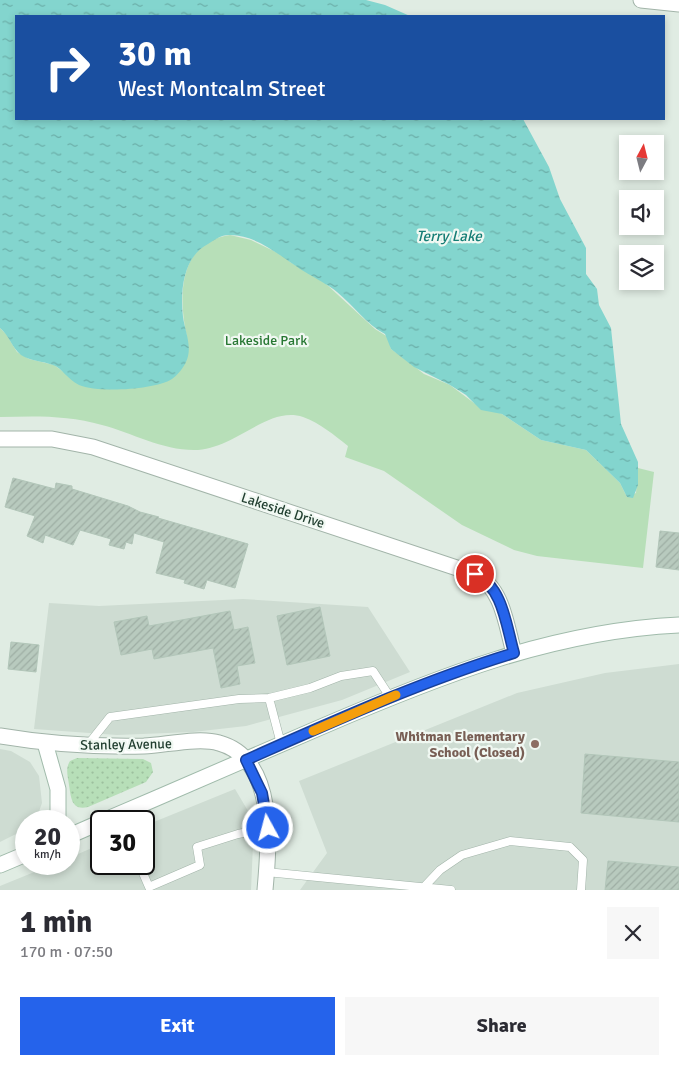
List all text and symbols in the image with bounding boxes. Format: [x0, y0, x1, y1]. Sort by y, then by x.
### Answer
text: 30 m [118, 32, 192, 75]
icon: right [35, 35, 100, 100]
text: West Montcalm Street [118, 75, 325, 102]
north arrow [619, 135, 664, 180]
map controls [619, 135, 664, 290]
button: sound [619, 190, 664, 235]
water label: Terry Lake [416, 227, 483, 245]
button: layers [619, 245, 664, 290]
park label: Lakeside Park [225, 332, 307, 349]
street label: Lakeside Drive [239, 489, 327, 532]
pin [454, 553, 496, 595]
icon: arrive [461, 560, 489, 588]
place label: Whitman Elementary School (Closed) [396, 728, 525, 761]
street label: Stanley Avenue [80, 735, 172, 754]
marker: Whitman Elementary School (Closed) [529, 738, 541, 750]
position arrow [241, 801, 293, 853]
speed limit sign: 30 [90, 810, 155, 875]
text: 20 [34, 821, 61, 852]
text: km/h [34, 847, 61, 862]
text: 1 min [20, 904, 92, 941]
button: close [607, 907, 659, 959]
text: 170 m · 07:50 [20, 942, 113, 962]
button: Exit [20, 997, 335, 1055]
button: Share [345, 997, 659, 1055]

